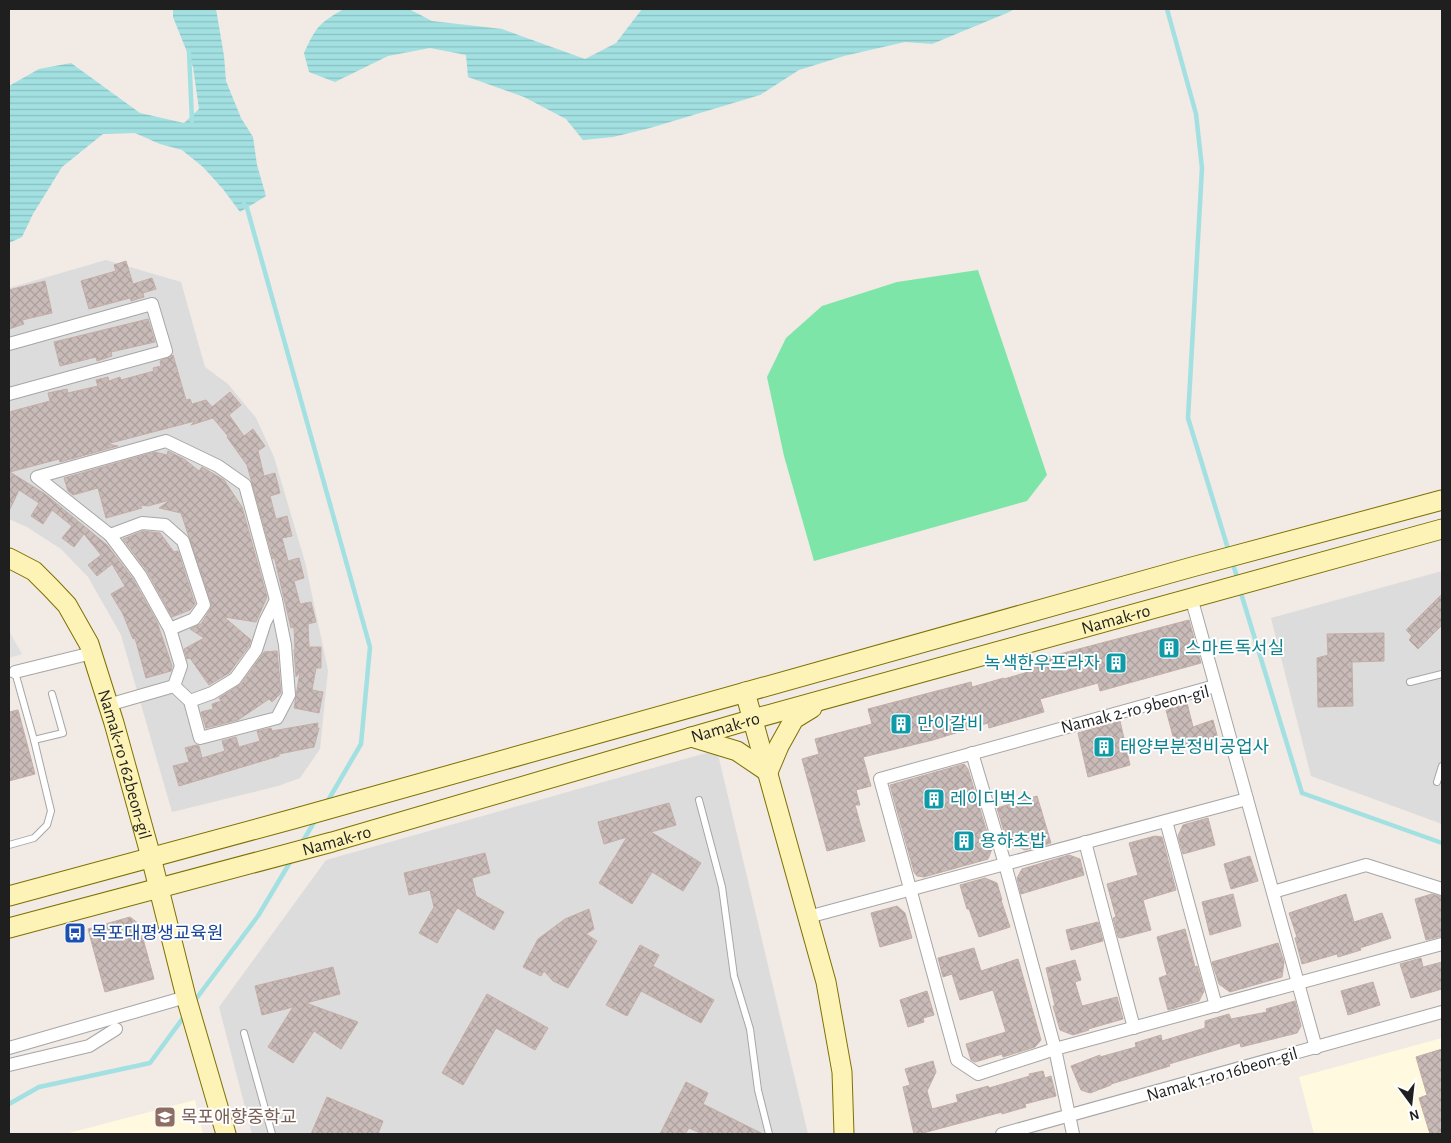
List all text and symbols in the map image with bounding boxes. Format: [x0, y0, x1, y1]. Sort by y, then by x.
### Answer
street label: Namak-ro [1079, 602, 1152, 638]
building icon: 스마트독서실 [1157, 636, 1181, 660]
place label: 스마트독서실 [1185, 638, 1284, 658]
building icon: 녹색한우프라자 [1104, 651, 1128, 675]
place label: 녹색한우프라자 [984, 653, 1100, 673]
street label: Namak 2-ro 9beon-gil [1059, 683, 1211, 737]
street label: Namak-ro 162beon-gil [94, 687, 154, 842]
street label: Namak-ro [689, 710, 762, 747]
building icon: 만이갈비 [889, 712, 913, 736]
place label: 만이갈비 [917, 714, 983, 734]
building icon: 태양부분정비공업사 [1092, 735, 1116, 759]
place label: 태양부분정비공업사 [1120, 737, 1269, 757]
building icon: 레이디벅스 [922, 787, 946, 811]
place label: 레이디벅스 [950, 789, 1033, 809]
street label: Namak-ro [300, 823, 373, 860]
building icon: 용하초밥 [952, 829, 976, 853]
place label: 용하초밥 [980, 832, 1046, 851]
bus stop icon: 목포대평생교육원 [63, 921, 87, 945]
place label: 목포대평생교육원 [91, 924, 223, 943]
street label: Namak 1-ro 16beon-gil [1145, 1045, 1300, 1105]
north arrow [1386, 1078, 1436, 1128]
school or university icon: 목포애향중학교 [153, 1105, 177, 1129]
text: N [1408, 1107, 1421, 1123]
place label: 목포애향중학교 [181, 1108, 297, 1127]

